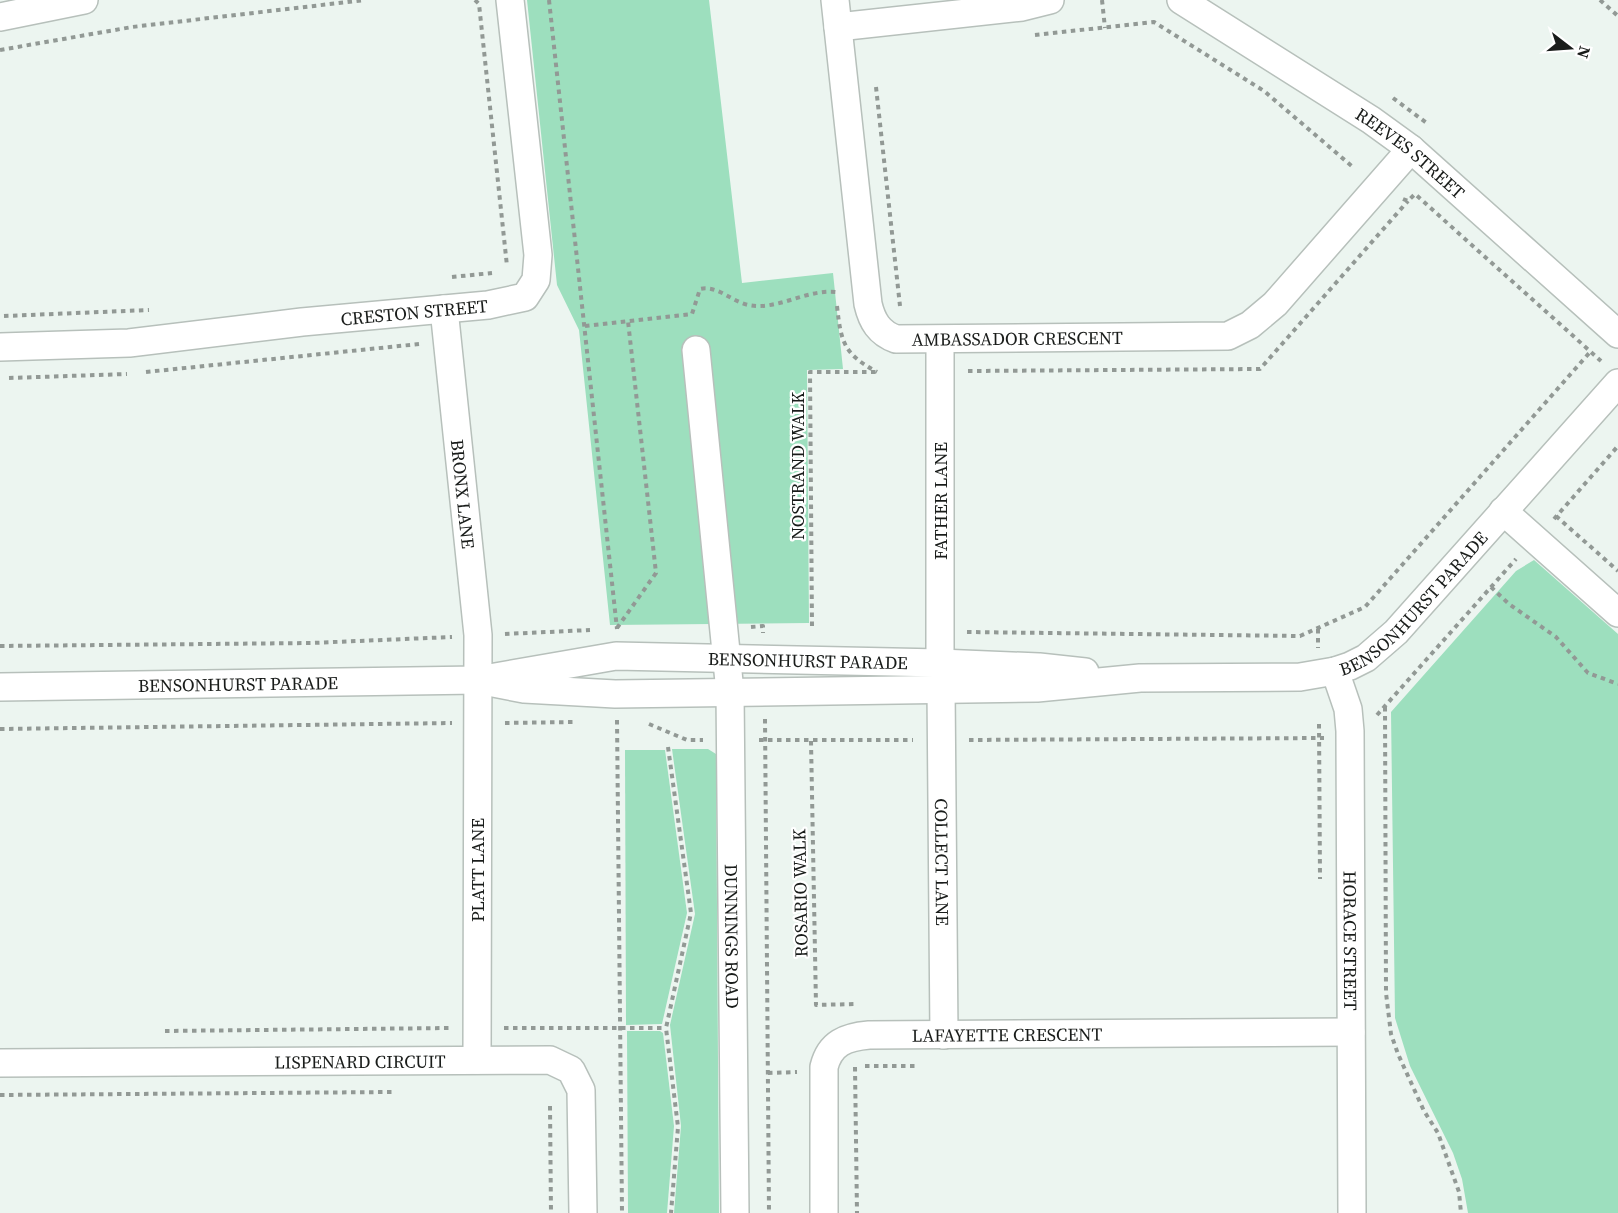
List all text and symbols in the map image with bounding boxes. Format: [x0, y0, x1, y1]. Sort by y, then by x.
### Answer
north arrow [1540, 18, 1600, 78]
text: N [1572, 44, 1597, 62]
street label: REEVES STREET [1351, 101, 1471, 204]
street label: CRESTON STREET [340, 293, 489, 331]
street label: AMBASSADOR CRESCENT [911, 324, 1123, 351]
street label: NOSTRAND WALK [785, 392, 810, 540]
street label: BRONX LANE [445, 438, 481, 550]
street label: FATHER LANE [928, 442, 953, 560]
street label: BENSONHURST PARADE [1336, 525, 1493, 681]
street label: BENSONHURST PARADE [708, 645, 908, 675]
street label: BENSONHURST PARADE [138, 670, 338, 697]
street label: COLLECT LANE [929, 798, 956, 926]
street label: PLATT LANE [465, 818, 490, 922]
street label: ROSARIO WALK [786, 829, 814, 957]
street label: DUNNINGS ROAD [719, 864, 746, 1009]
street label: HORACE STREET [1338, 871, 1364, 1011]
street label: LAFAYETTE CRESCENT [912, 1021, 1103, 1047]
street label: LISPENARD CIRCUIT [274, 1048, 446, 1074]

